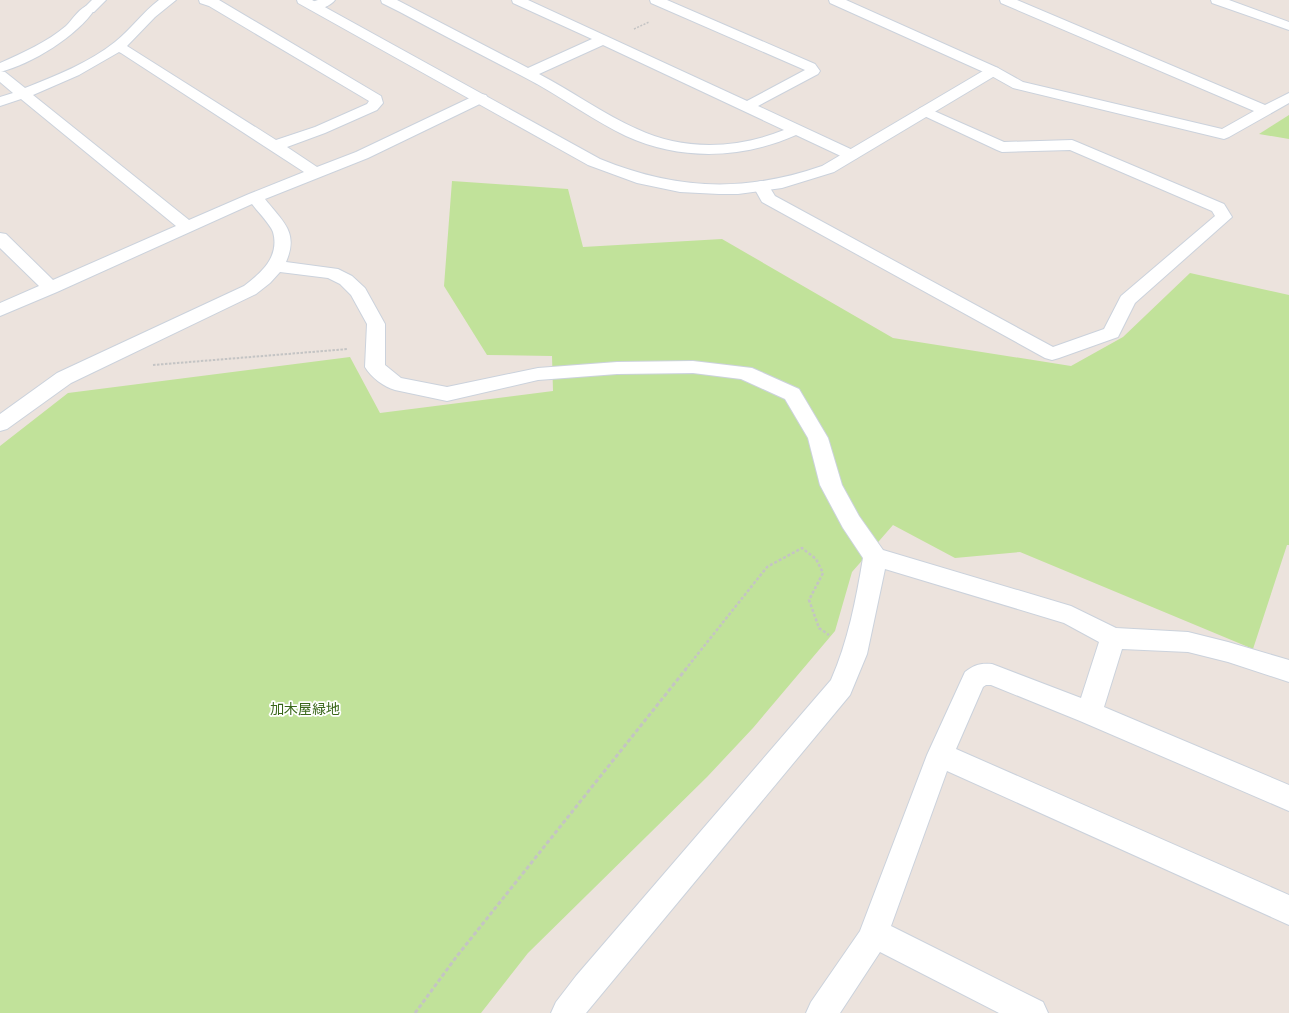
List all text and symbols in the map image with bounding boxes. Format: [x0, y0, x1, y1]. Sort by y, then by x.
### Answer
park label: 加木屋緑地 [270, 700, 340, 717]

